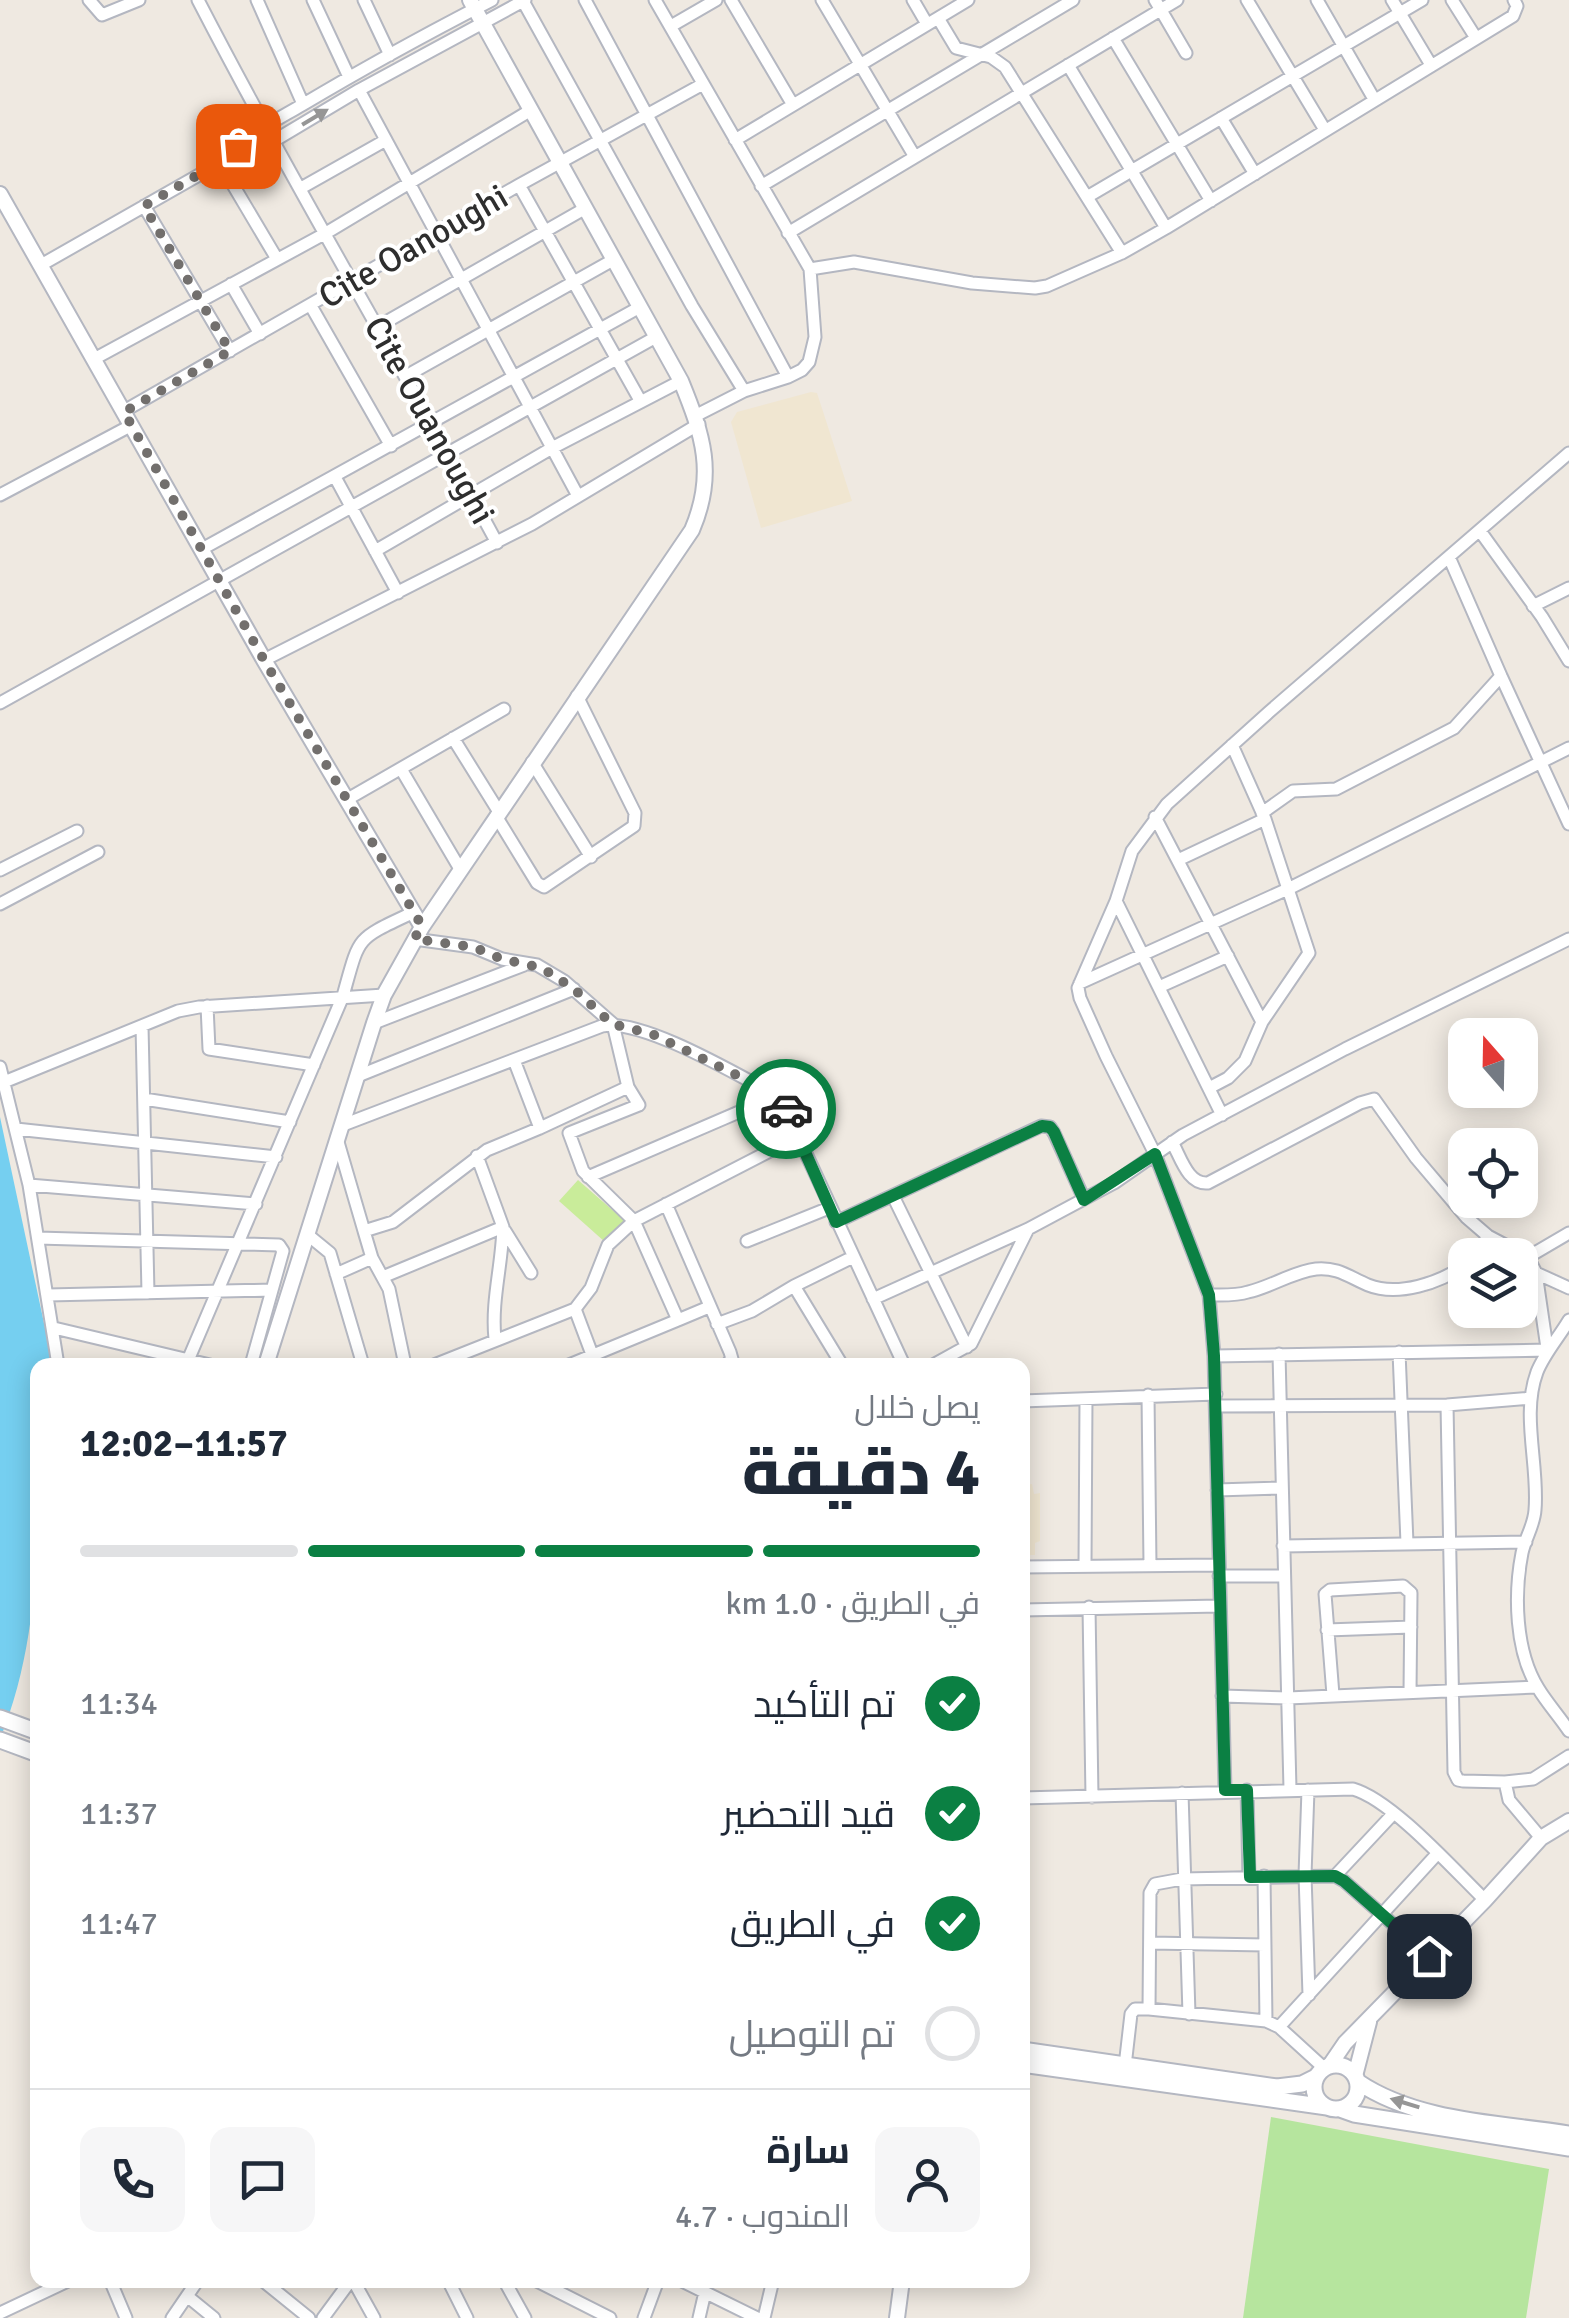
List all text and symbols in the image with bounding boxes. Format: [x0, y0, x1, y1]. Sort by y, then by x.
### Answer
pin [196, 104, 281, 189]
one-way arrow [301, 109, 329, 126]
icon: bag [211, 119, 266, 174]
street label: Cite Oanoughi [311, 175, 516, 318]
street label: Cite Ouanoughi [355, 309, 504, 532]
north arrow [1448, 1018, 1538, 1108]
map controls [1448, 1018, 1538, 1328]
courier [736, 1059, 836, 1159]
icon: car [759, 1082, 814, 1137]
button: locate [1448, 1128, 1538, 1218]
button: layers [1448, 1238, 1538, 1328]
text: يصل خلال [854, 1388, 980, 1427]
text: 11:57–12:02 [80, 1420, 288, 1467]
text: 4 دقيقة [742, 1433, 980, 1513]
text: في الطريق · 1.0 km [725, 1584, 980, 1623]
icon: check [925, 1676, 980, 1731]
text: تم التأكيد [753, 1681, 895, 1728]
text: 11:34 [80, 1684, 158, 1723]
icon: check [925, 1786, 980, 1841]
text: قيد التحضير [722, 1791, 895, 1838]
text: 11:37 [80, 1794, 158, 1833]
icon: check [925, 1896, 980, 1951]
text: في الطريق [730, 1901, 895, 1948]
text: 11:47 [80, 1904, 158, 1943]
pin [1387, 1914, 1472, 1999]
icon: home [1402, 1929, 1457, 1984]
text: تم التوصيل [729, 2011, 895, 2058]
one-way arrow [1389, 2095, 1419, 2110]
button: phone [80, 2127, 185, 2232]
button: chat [210, 2127, 315, 2232]
text: سارة [767, 2127, 850, 2174]
button: person [875, 2127, 980, 2232]
text: المندوب · 4.7 [675, 2197, 850, 2236]

